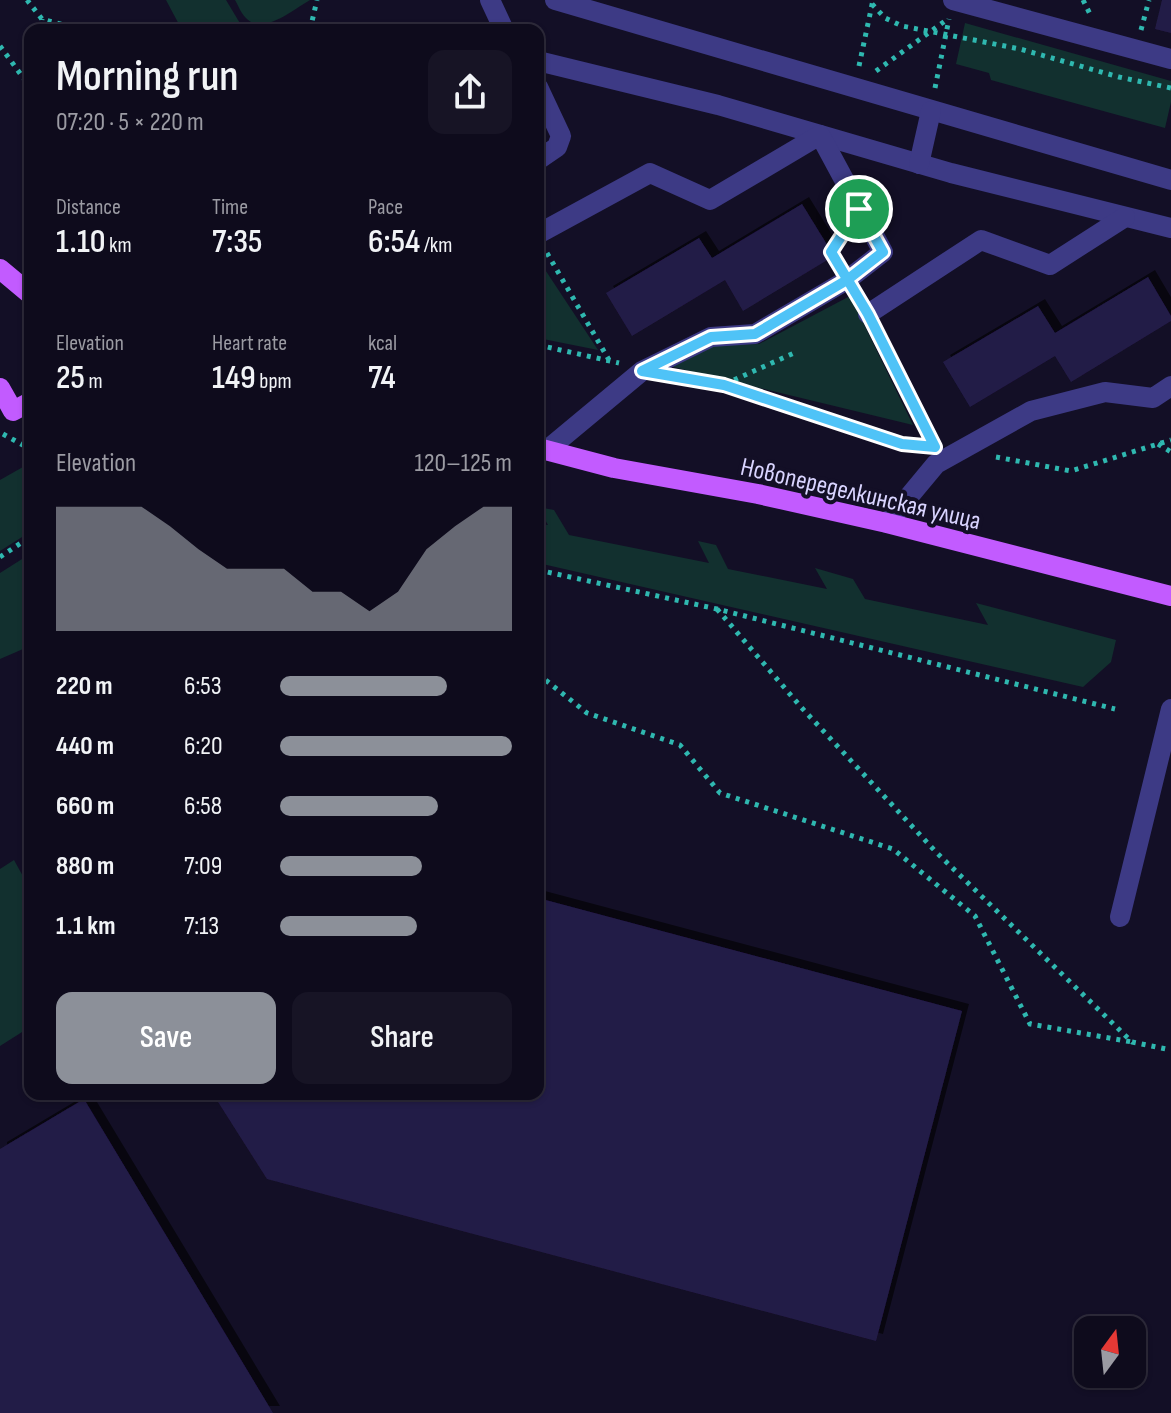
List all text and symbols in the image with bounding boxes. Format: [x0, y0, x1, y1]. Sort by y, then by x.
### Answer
text: Morning run [56, 50, 239, 103]
button: share [428, 50, 512, 134]
text: 07:20 · 5 × 220 m [56, 107, 204, 138]
pin [825, 175, 893, 243]
icon: arrive [837, 187, 881, 231]
text: Distance [56, 194, 121, 221]
text: Time [212, 194, 248, 221]
text: Pace [368, 194, 403, 221]
text: 1.10 [56, 221, 106, 262]
text: 7:35 [212, 221, 262, 262]
text: 6:54 [368, 221, 420, 262]
text: km [106, 232, 132, 259]
text: /km [420, 232, 452, 259]
text: Elevation [56, 330, 124, 357]
text: Heart rate [212, 330, 287, 357]
text: kcal [368, 330, 397, 357]
text: 25 [56, 357, 85, 398]
text: 149 [212, 357, 256, 398]
text: 74 [368, 357, 396, 398]
text: m [85, 368, 103, 395]
text: bpm [256, 368, 292, 395]
text: Elevation [56, 448, 136, 479]
text: 120–125 m [414, 448, 512, 479]
street label: Новопеределкинская улица [738, 452, 984, 537]
text: 220 m [56, 671, 112, 702]
text: 6:53 [184, 671, 222, 702]
text: 440 m [56, 731, 114, 762]
text: 6:20 [184, 731, 223, 762]
text: 660 m [56, 791, 114, 822]
text: 6:58 [184, 791, 222, 822]
text: 880 m [56, 851, 114, 882]
text: 7:09 [184, 851, 222, 882]
text: 1.1 km [56, 911, 115, 942]
text: 7:13 [184, 911, 219, 942]
button: Save [56, 992, 276, 1084]
button: Share [292, 992, 512, 1084]
north arrow [1074, 1316, 1146, 1388]
map controls [1074, 1316, 1146, 1388]

